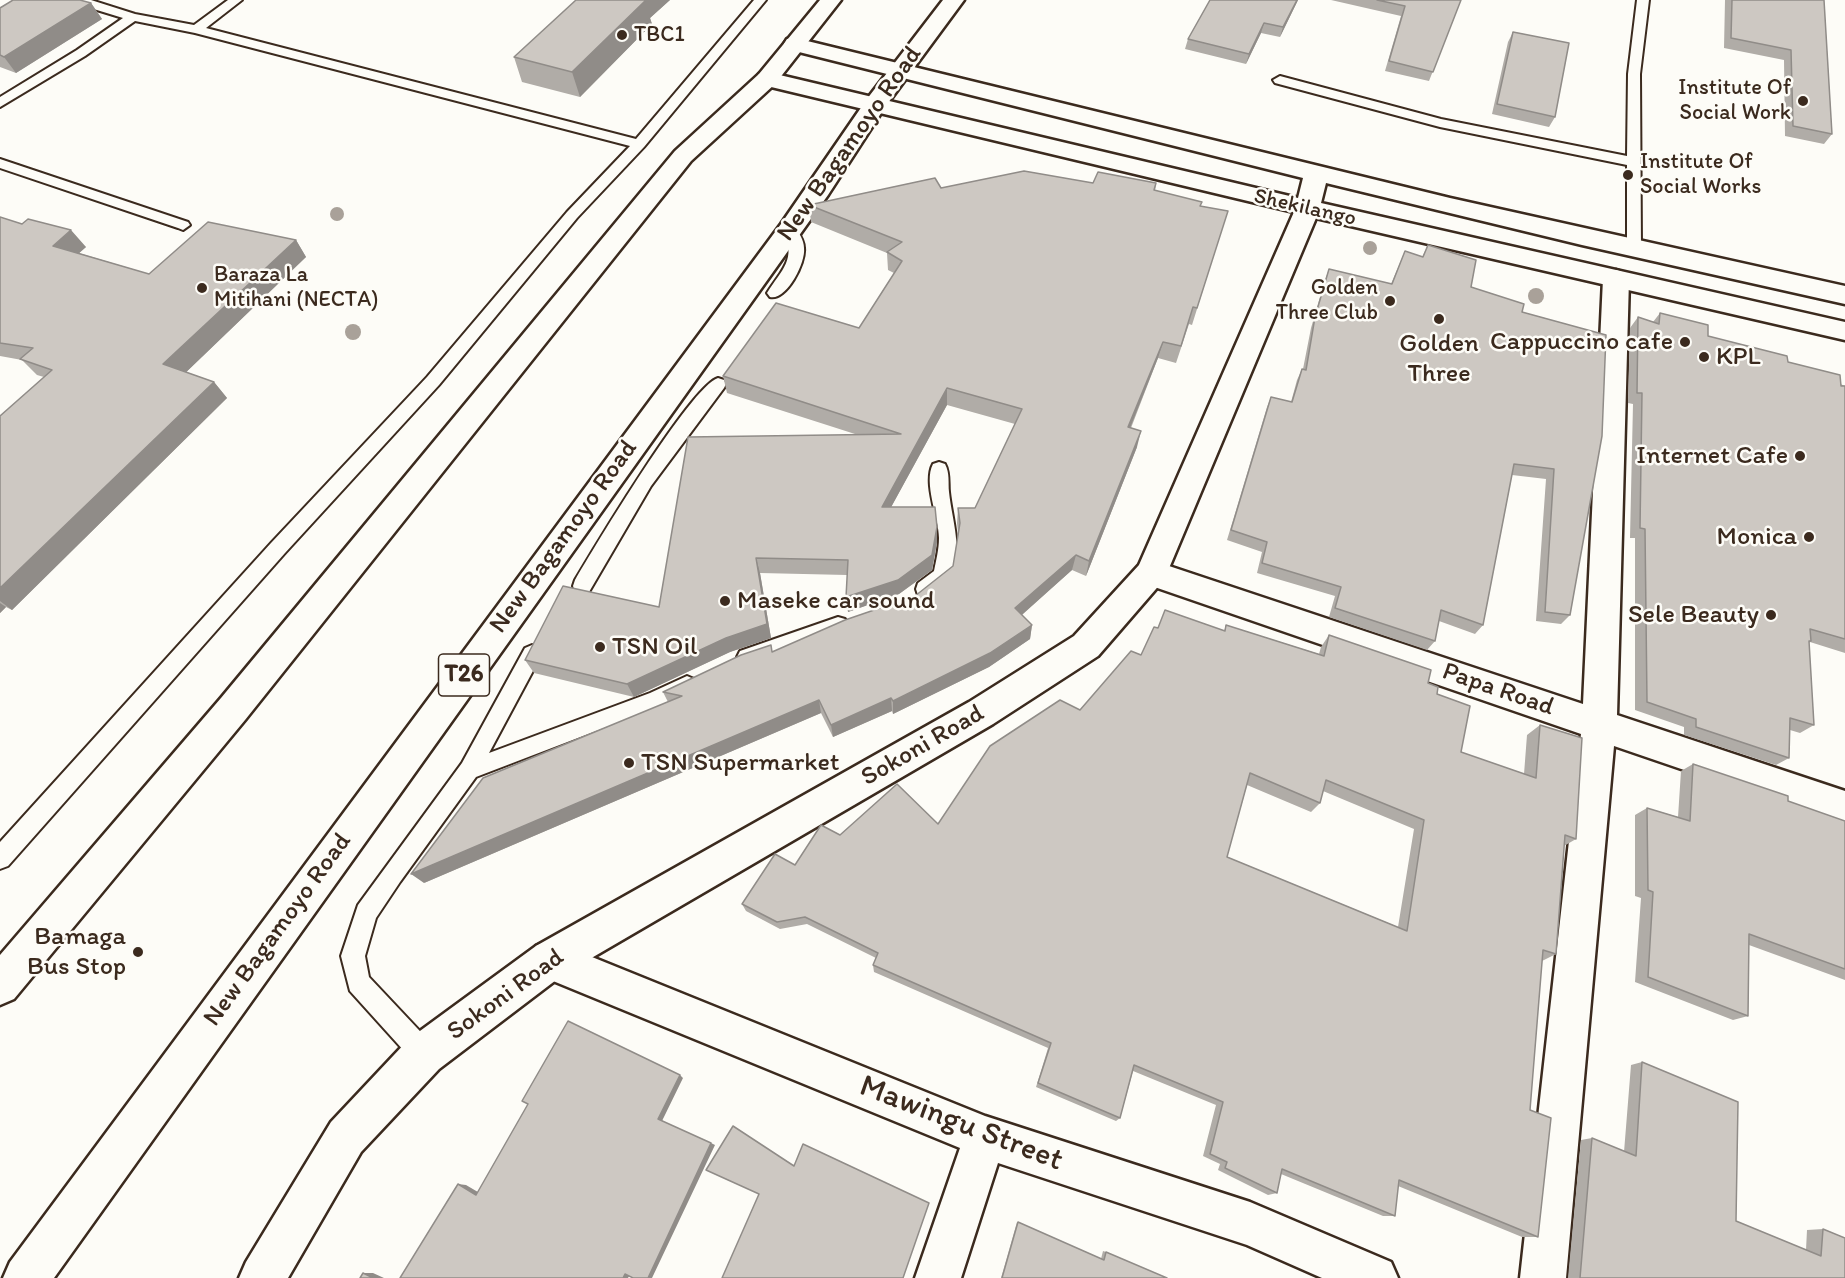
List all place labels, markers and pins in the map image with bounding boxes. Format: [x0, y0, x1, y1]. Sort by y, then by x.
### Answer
place label: TBC1 [634, 22, 685, 48]
marker: TBC1 [615, 28, 629, 42]
place label: Institute Of Social Work [1678, 75, 1791, 126]
marker: Institute Of Social Work [1796, 94, 1810, 108]
place label: Institute Of Social Works [1640, 149, 1761, 200]
marker: Institute Of Social Works [1621, 168, 1635, 182]
place label: Baraza La Mitihani (NECTA) [214, 262, 378, 314]
place label: Golden Three Club [1276, 275, 1378, 326]
marker: Baraza La Mitihani (NECTA) [195, 281, 209, 295]
marker: Golden Three Club [1383, 294, 1397, 308]
marker: Golden Three [1432, 312, 1446, 326]
place label: Cappuccino cafe [1490, 326, 1673, 358]
place label: Golden Three [1399, 328, 1479, 390]
marker: Cappuccino cafe [1678, 335, 1692, 349]
place label: KPL [1716, 341, 1761, 373]
marker: KPL [1697, 350, 1711, 364]
place label: Internet Cafe [1636, 440, 1788, 472]
marker: Internet Cafe [1793, 449, 1807, 463]
place label: Monica [1717, 521, 1797, 553]
marker: Monica [1802, 530, 1816, 544]
place label: Maseke car sound [737, 585, 935, 617]
marker: Maseke car sound [718, 594, 732, 608]
place label: Sele Beauty [1628, 599, 1759, 631]
marker: Sele Beauty [1764, 608, 1778, 622]
place label: TSN Oil [612, 631, 697, 663]
marker: TSN Oil [593, 640, 607, 654]
place label: TSN Supermarket [641, 747, 840, 779]
marker: TSN Supermarket [622, 756, 636, 770]
place label: Bamaga Bus Stop [27, 921, 126, 982]
marker: Bamaga Bus Stop [131, 945, 145, 959]

